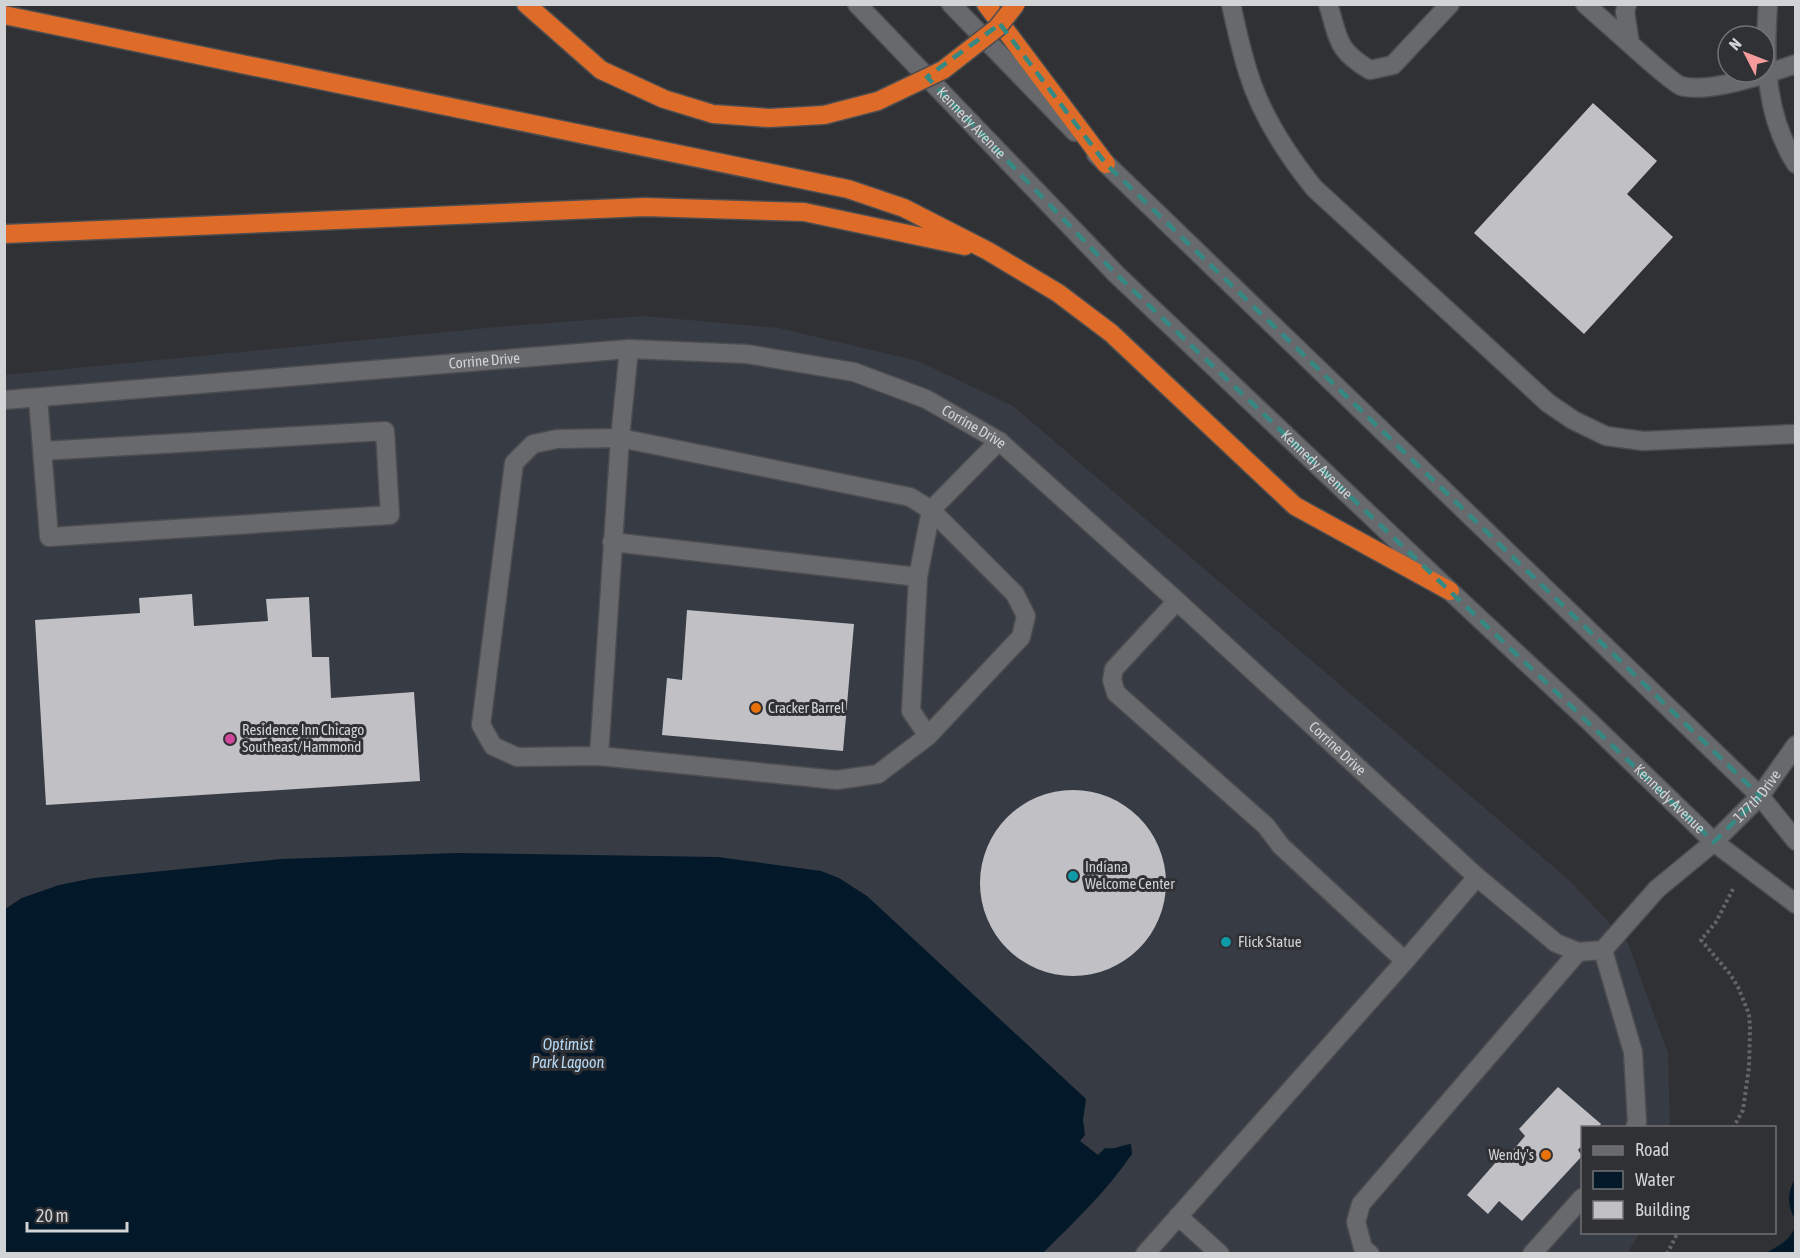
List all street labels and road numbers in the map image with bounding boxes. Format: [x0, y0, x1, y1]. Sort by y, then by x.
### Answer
street label: Kennedy Avenue [934, 84, 1010, 162]
street label: Corrine Drive [448, 349, 521, 372]
street label: Corrine Drive [939, 401, 1010, 452]
street label: Kennedy Avenue [1278, 426, 1357, 502]
street label: Corrine Drive [1306, 718, 1370, 779]
street label: Kennedy Avenue [1631, 760, 1709, 837]
street label: 177th Drive [1730, 766, 1784, 826]

